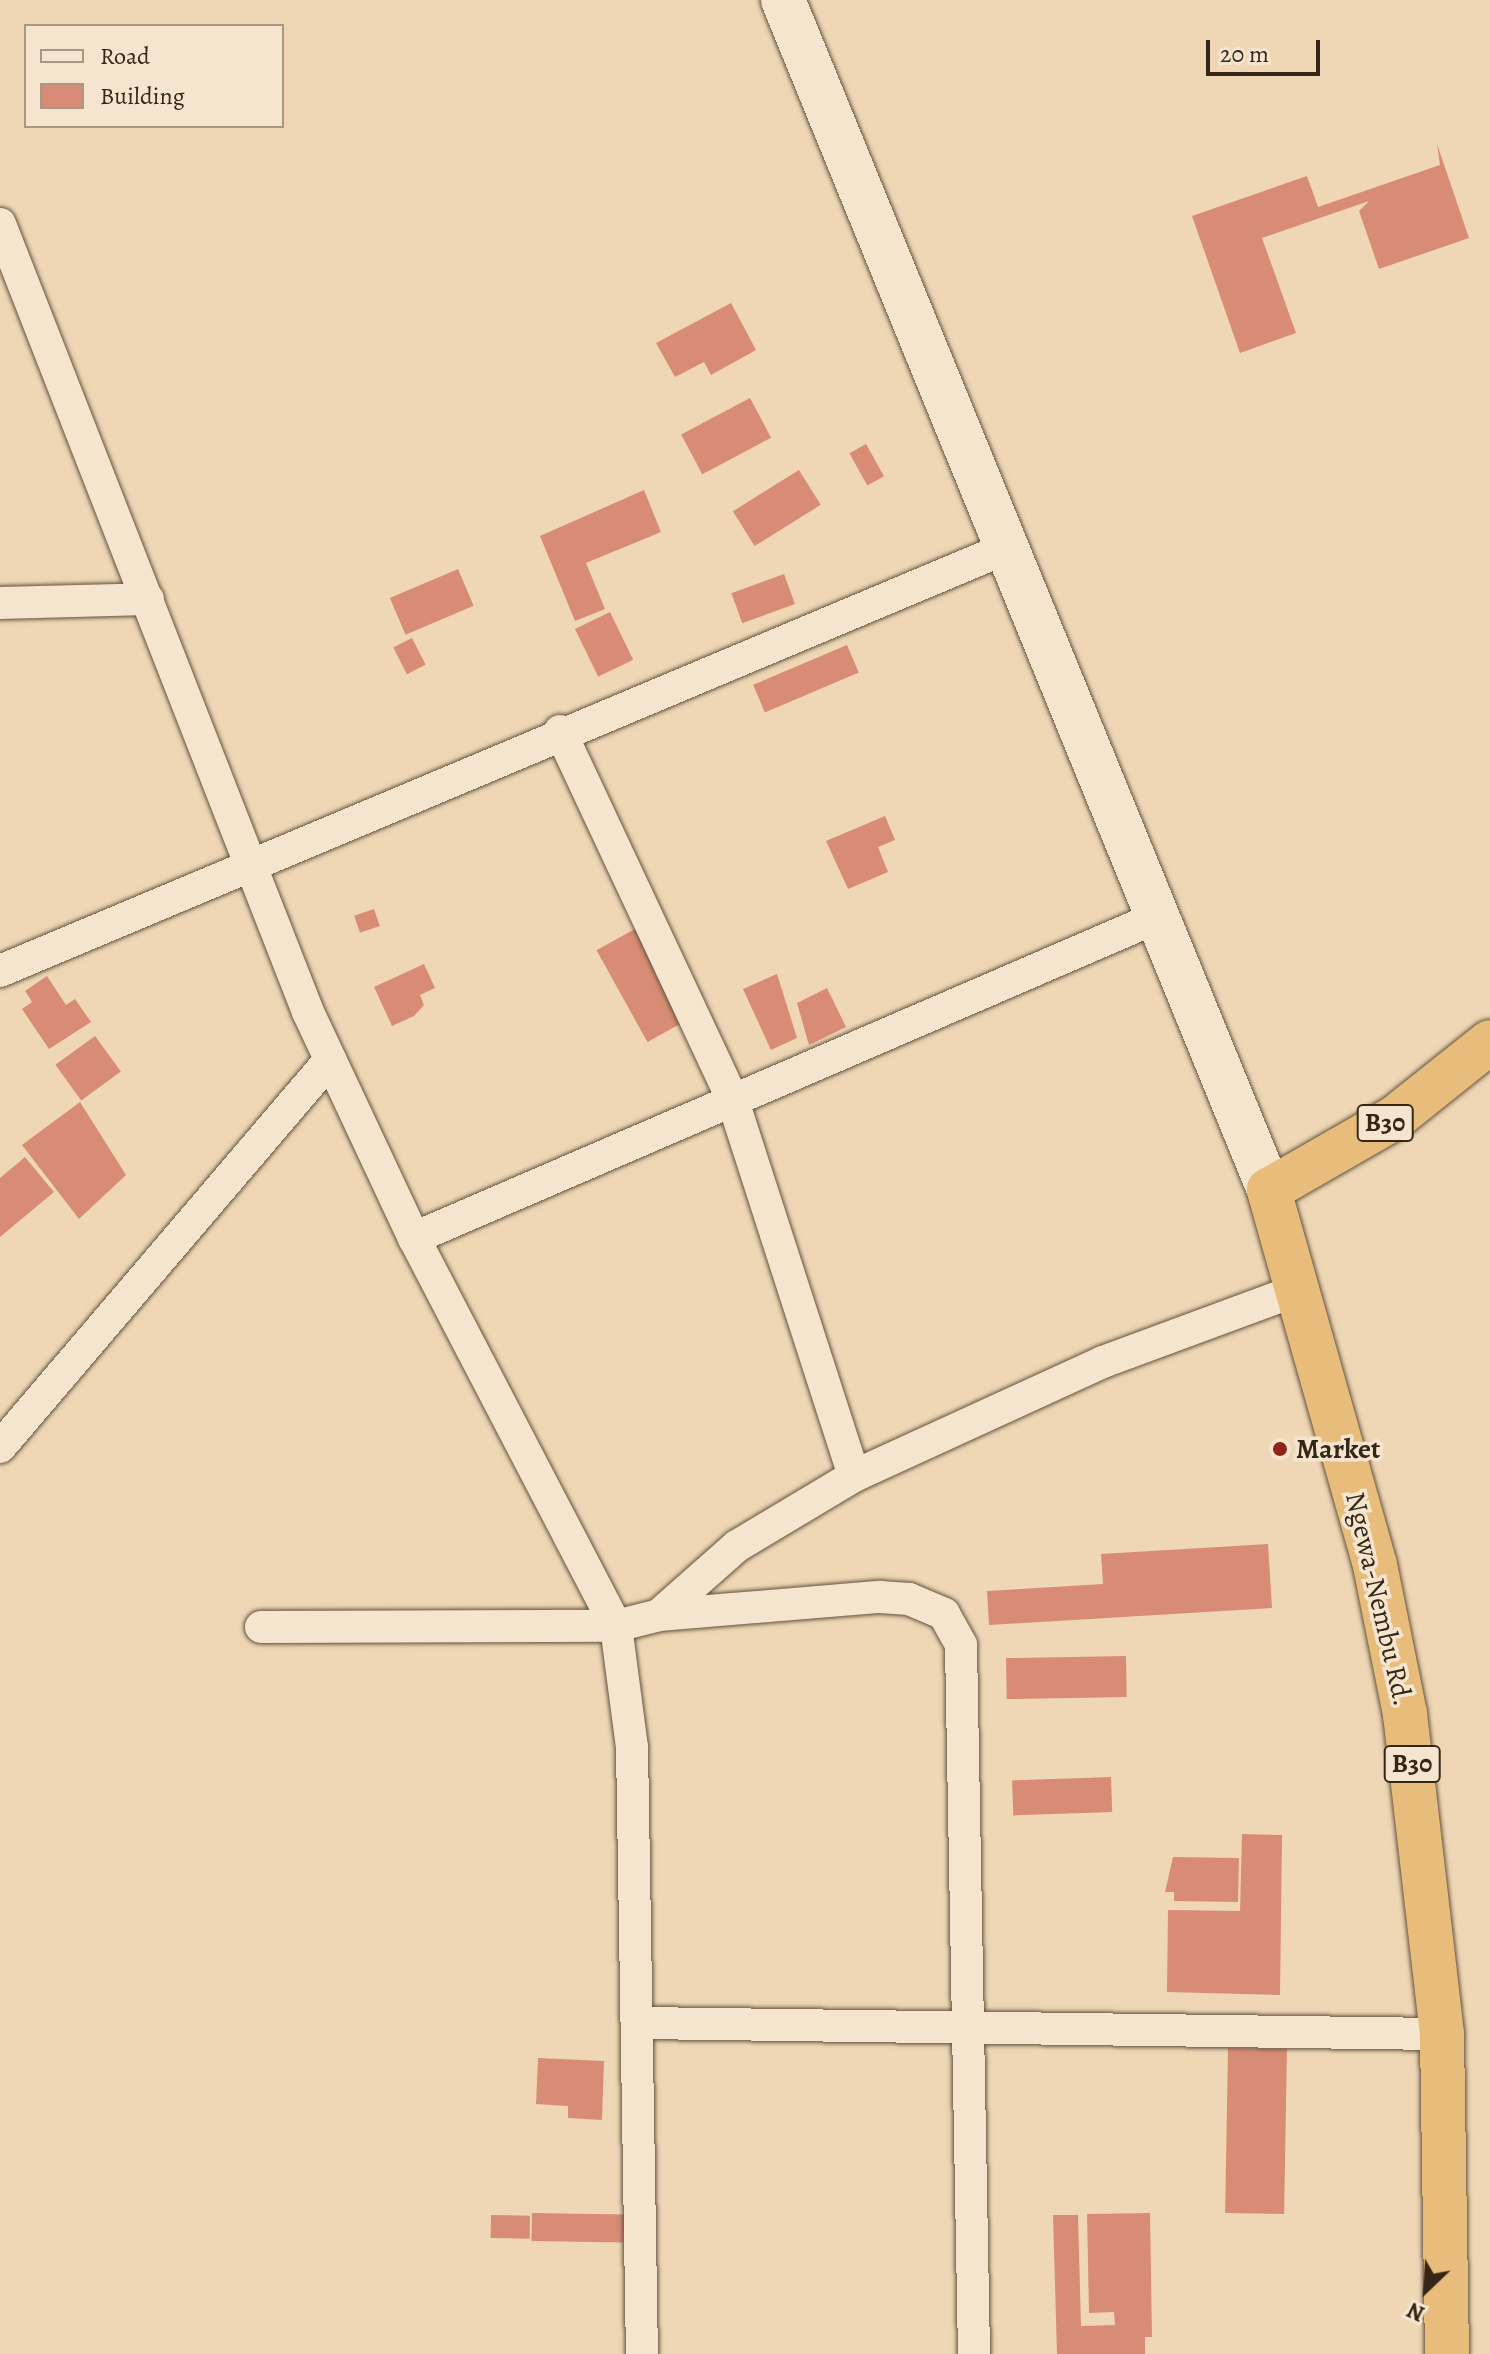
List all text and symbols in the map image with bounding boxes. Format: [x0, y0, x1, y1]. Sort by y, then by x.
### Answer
legend [24, 24, 284, 128]
scale bar [1210, 24, 1324, 74]
text: 20 m [1220, 38, 1269, 70]
text: Road [100, 40, 150, 72]
text: Building [100, 80, 185, 112]
road number: B30 [1355, 1101, 1415, 1145]
place label: Market [1296, 1432, 1380, 1466]
marker: Market [1271, 1440, 1289, 1458]
street label: Ngewa-Nembu Rd. [1338, 1489, 1420, 1709]
road number: B30 [1382, 1742, 1442, 1786]
north arrow [1386, 2250, 1466, 2330]
text: N [1402, 2295, 1429, 2329]

